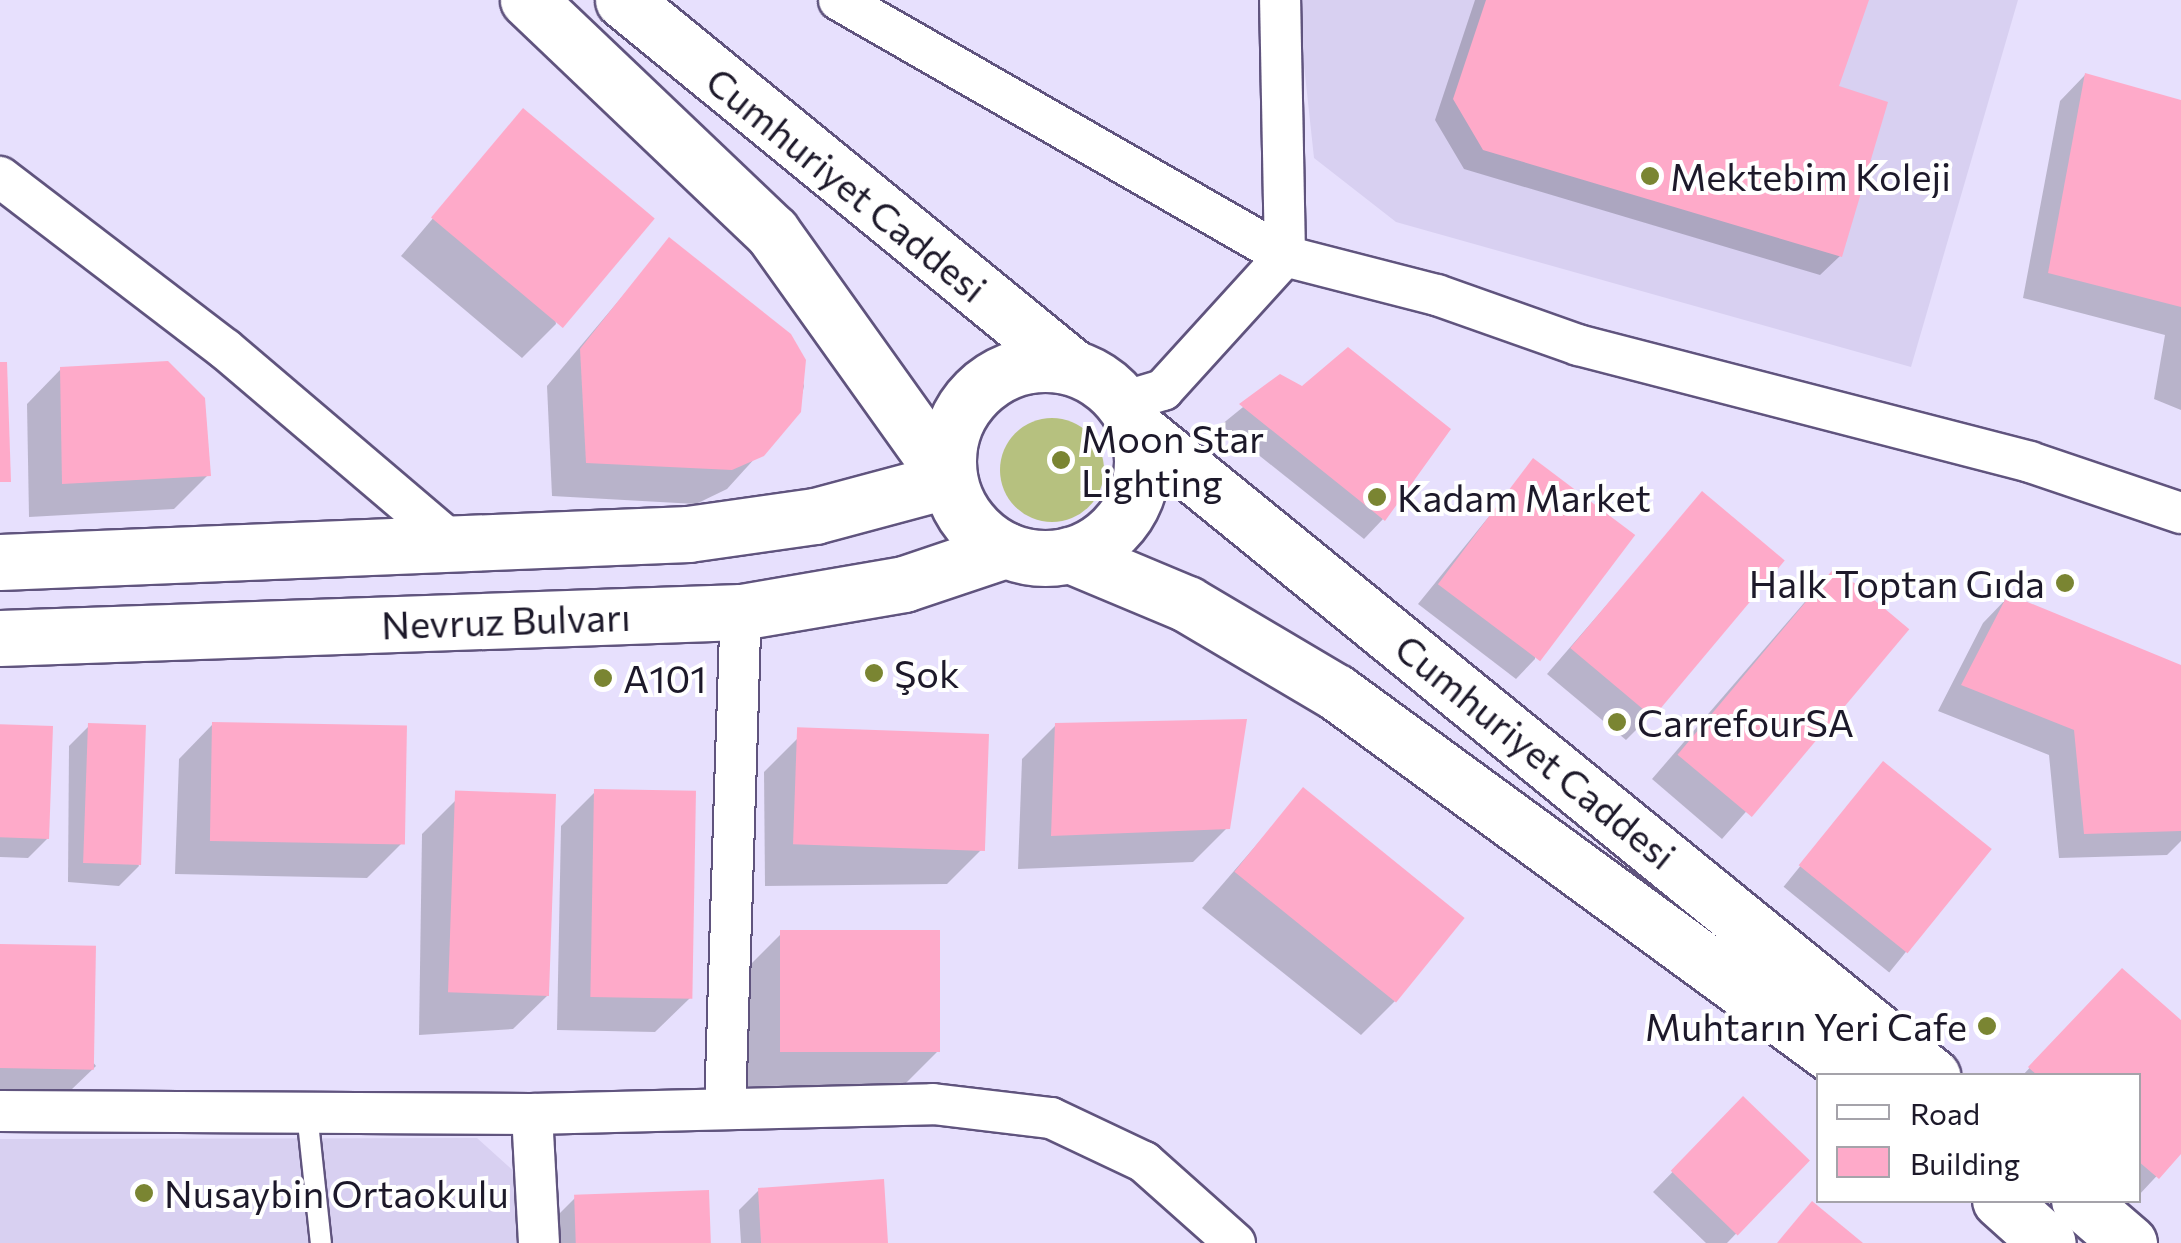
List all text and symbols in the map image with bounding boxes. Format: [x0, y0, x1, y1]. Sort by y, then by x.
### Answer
street label: Cumhuriyet Caddesi [698, 57, 996, 311]
place label: Mektebim Koleji [1670, 153, 1951, 199]
marker: Mektebim Koleji [1639, 165, 1661, 187]
place label: Moon Star Lighting [1081, 415, 1264, 504]
marker: Moon Star Lighting [1050, 449, 1072, 471]
place label: Kadam Market [1397, 474, 1651, 520]
marker: Kadam Market [1366, 486, 1388, 508]
place label: Halk Toptan Gıda [1749, 560, 2045, 606]
marker: Halk Toptan Gıda [2054, 572, 2076, 594]
street label: Nevruz Bulvarı [380, 593, 632, 647]
street label: Cumhuriyet Caddesi [1387, 624, 1685, 878]
place label: Şok [894, 650, 960, 696]
place label: A101 [623, 655, 707, 701]
marker: Şok [863, 662, 885, 684]
marker: A101 [592, 667, 614, 689]
place label: CarrefourSA [1637, 699, 1854, 745]
marker: CarrefourSA [1606, 711, 1628, 733]
place label: Muhtarın Yeri Cafe [1645, 1003, 1967, 1049]
marker: Muhtarın Yeri Cafe [1976, 1015, 1998, 1037]
legend [1816, 1073, 2141, 1203]
text: Road [1910, 1094, 1980, 1131]
text: Building [1910, 1144, 2020, 1181]
place label: Nusaybin Ortaokulu [164, 1170, 509, 1216]
marker: Nusaybin Ortaokulu [133, 1182, 155, 1204]

